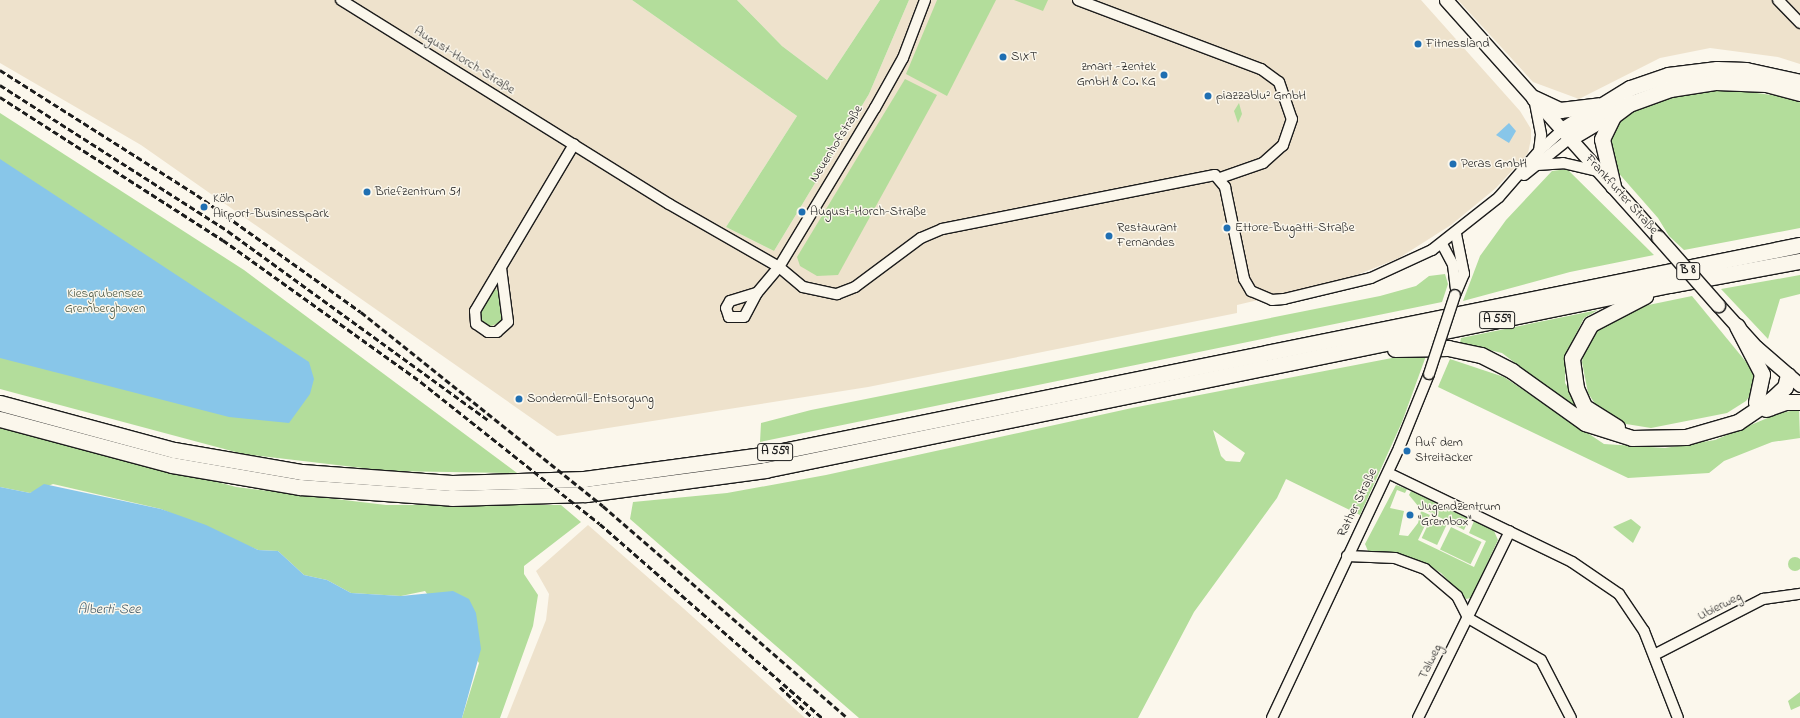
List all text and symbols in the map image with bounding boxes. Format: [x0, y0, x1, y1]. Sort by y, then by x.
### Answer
street label: August-Horch-Straße [411, 24, 517, 98]
place label: Fitnessland [1426, 36, 1490, 52]
marker: Fitnessland [1413, 39, 1423, 49]
place label: SIXT [1011, 49, 1037, 65]
marker: SIXT [998, 52, 1008, 62]
place label: zmart -Zentek GmbH & Co. KG [1077, 60, 1156, 91]
marker: zmart -Zentek GmbH & Co. KG [1159, 70, 1169, 80]
place label: piazzablu² GmbH [1216, 88, 1306, 104]
marker: piazzablu² GmbH [1203, 91, 1213, 101]
street label: Neuenhofstraße [807, 103, 867, 185]
street label: Frankfurter Straße [1581, 152, 1661, 238]
place label: Peras GmbH [1461, 156, 1527, 172]
marker: Peras GmbH [1448, 159, 1458, 169]
place label: Briefzentrum 51 [375, 184, 460, 200]
marker: Briefzentrum 51 [362, 187, 372, 197]
place label: Köln Airport-Businesspark [213, 192, 329, 223]
marker: Köln Airport-Businesspark [198, 201, 210, 213]
place label: August-Horch-Straße [810, 204, 926, 220]
marker: August-Horch-Straße [797, 207, 807, 217]
place label: Ettore-Bugatti-Straße [1235, 220, 1354, 236]
place label: Restaurant Fernandes [1117, 221, 1177, 252]
marker: Ettore-Bugatti-Straße [1222, 223, 1232, 233]
marker: Restaurant Fernandes [1104, 231, 1114, 241]
road number: B 8 [1676, 261, 1700, 281]
park label: Kiesgrubensee Gremberghoven [65, 287, 145, 318]
road number: A 559 [1479, 310, 1515, 330]
place label: Sondermüll-Entsorgung [527, 391, 654, 407]
marker: Sondermüll-Entsorgung [514, 394, 524, 404]
place label: Auf dem Streitacker [1415, 436, 1473, 467]
road number: A 559 [757, 442, 793, 462]
marker: Auf dem Streitacker [1402, 446, 1412, 456]
street label: Rather Straße [1335, 466, 1381, 540]
place label: Jugendzentrum "Grembox" [1418, 500, 1501, 531]
marker: Jugendzentrum "Grembox" [1405, 510, 1415, 520]
street label: Ubierweg [1695, 589, 1745, 625]
water label: Alberti-See [78, 602, 140, 618]
street label: Talweg [1416, 642, 1446, 682]

